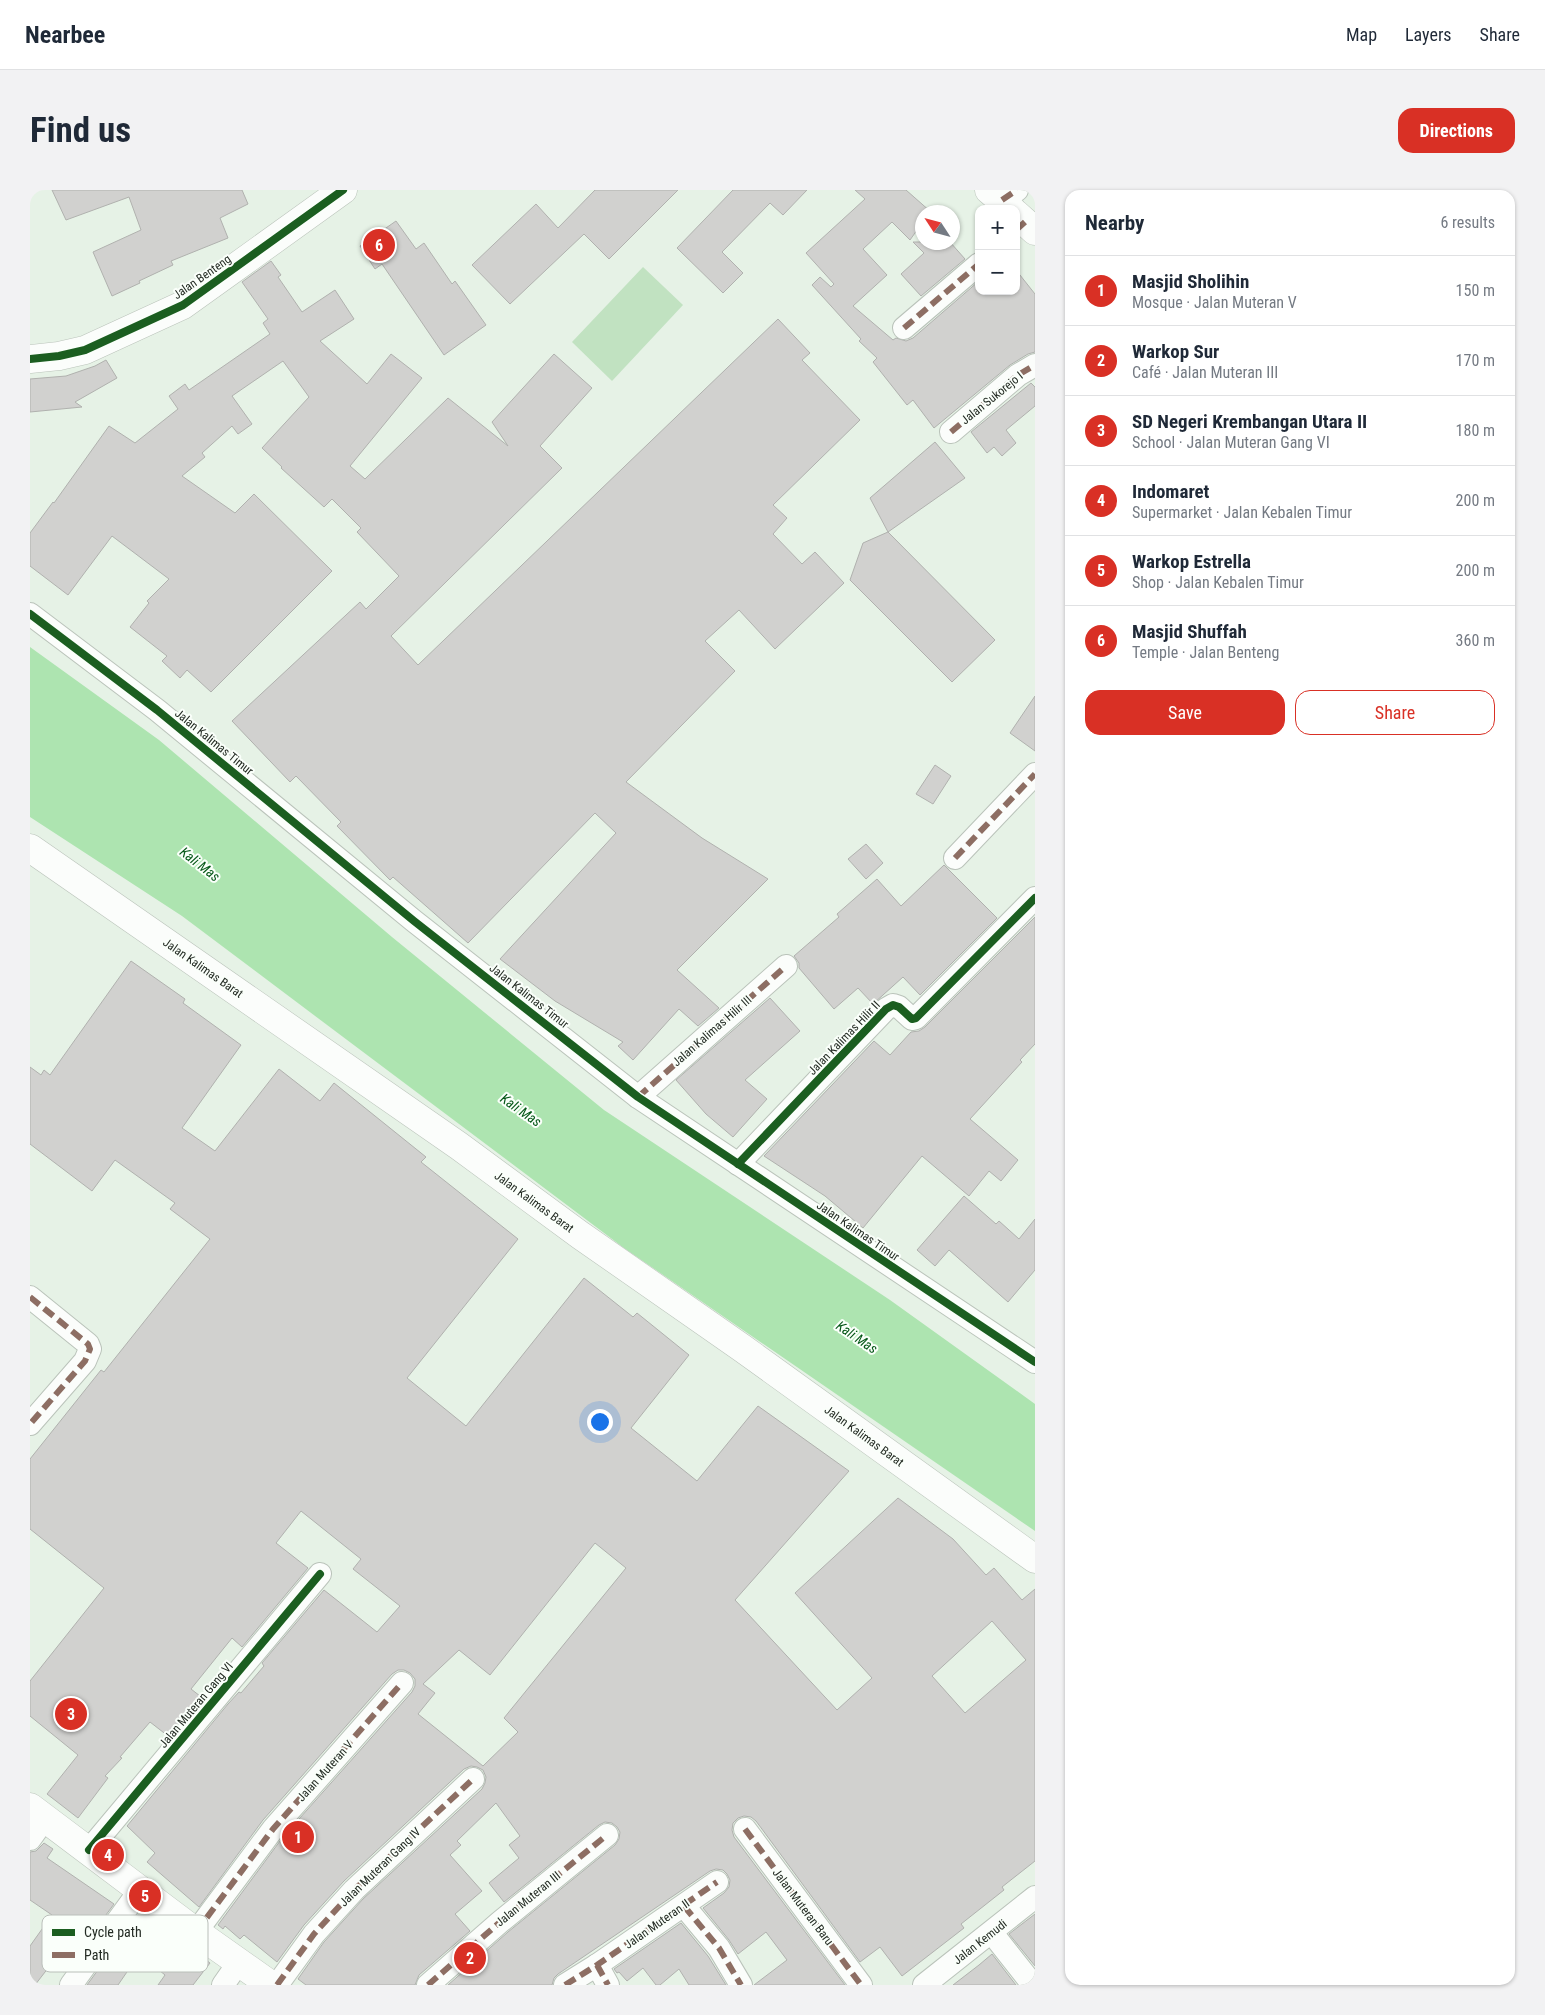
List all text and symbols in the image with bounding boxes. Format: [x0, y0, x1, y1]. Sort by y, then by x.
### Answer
text: Nearbee [25, 21, 105, 49]
text: Map [1346, 24, 1377, 45]
text: Layers [1405, 24, 1452, 45]
text: Share [1480, 24, 1520, 45]
button: Directions [1398, 108, 1515, 153]
text: Find us [30, 110, 131, 151]
north arrow [915, 205, 960, 250]
map controls [975, 205, 1020, 295]
button: + [975, 205, 1020, 250]
text: Nearby [1085, 211, 1144, 235]
text: 6 results [1440, 213, 1495, 232]
pin: 6 [363, 226, 395, 264]
button: − [975, 250, 1020, 295]
street label: Jalan Benteng [170, 252, 234, 302]
text: Masjid Sholihin [1132, 270, 1249, 293]
text: 1 [1097, 281, 1105, 300]
text: 150 m [1456, 281, 1495, 300]
text: Mosque · Jalan Muteran V [1132, 293, 1297, 312]
text: Warkop Sur [1132, 340, 1219, 363]
text: 2 [1097, 351, 1105, 370]
text: 170 m [1456, 351, 1495, 370]
text: Café · Jalan Muteran III [1132, 363, 1278, 382]
street label: Jalan Sukorejo I [958, 369, 1026, 427]
text: SD Negeri Krembangan Utara II [1132, 410, 1367, 433]
text: 3 [1097, 421, 1105, 440]
text: 180 m [1456, 421, 1495, 440]
text: School · Jalan Muteran Gang VI [1132, 433, 1330, 452]
text: Indomaret [1132, 480, 1209, 503]
text: 4 [1097, 491, 1105, 510]
text: 200 m [1456, 491, 1495, 510]
text: Supermarket · Jalan Kebalen Timur [1132, 503, 1352, 522]
text: Warkop Estrella [1132, 550, 1251, 573]
text: 5 [1097, 561, 1105, 580]
text: 200 m [1456, 561, 1495, 580]
text: Shop · Jalan Kebalen Timur [1132, 573, 1304, 592]
text: Masjid Shuffah [1132, 620, 1247, 643]
text: 6 [1097, 631, 1105, 650]
text: 360 m [1456, 631, 1495, 650]
text: Temple · Jalan Benteng [1132, 643, 1279, 662]
button: Save [1085, 690, 1285, 735]
button: Share [1295, 690, 1495, 735]
street label: Jalan Kalimas Timur [172, 706, 256, 778]
water label: Kali Mas [177, 843, 223, 885]
street label: Jalan Kalimas Barat [160, 935, 246, 1001]
street label: Jalan Kalimas Timur [487, 961, 572, 1031]
street label: Jalan Kalimas Hilir III [669, 993, 755, 1069]
street label: Jalan Kalimas Hilir II [805, 998, 883, 1078]
water label: Kali Mas [497, 1090, 545, 1130]
street label: Jalan Kalimas Barat [492, 1169, 577, 1236]
street label: Jalan Kalimas Timur [814, 1198, 902, 1264]
water label: Kali Mas [833, 1317, 881, 1357]
street label: Jalan Kalimas Barat [822, 1403, 907, 1470]
your location [587, 1409, 613, 1435]
street label: Jalan Muteran Gang VI [156, 1659, 236, 1751]
pin: 3 [55, 1695, 87, 1733]
street label: Jalan Muteran V [294, 1737, 356, 1804]
pin: 1 [282, 1818, 314, 1856]
street label: Jalan Muteran Gang IV [336, 1824, 424, 1909]
pin: 4 [92, 1836, 124, 1874]
street label: Jalan Muteran Baru [770, 1866, 836, 1948]
street label: Jalan Muteran III [493, 1869, 563, 1929]
pin: 5 [129, 1877, 161, 1915]
street label: Jalan Muteran II [622, 1896, 692, 1952]
legend [42, 1915, 208, 1972]
street label: Jalan Kemudi [950, 1917, 1010, 1967]
text: Cycle path [84, 1924, 142, 1940]
pin: 2 [454, 1939, 486, 1977]
text: Path [84, 1947, 109, 1963]

